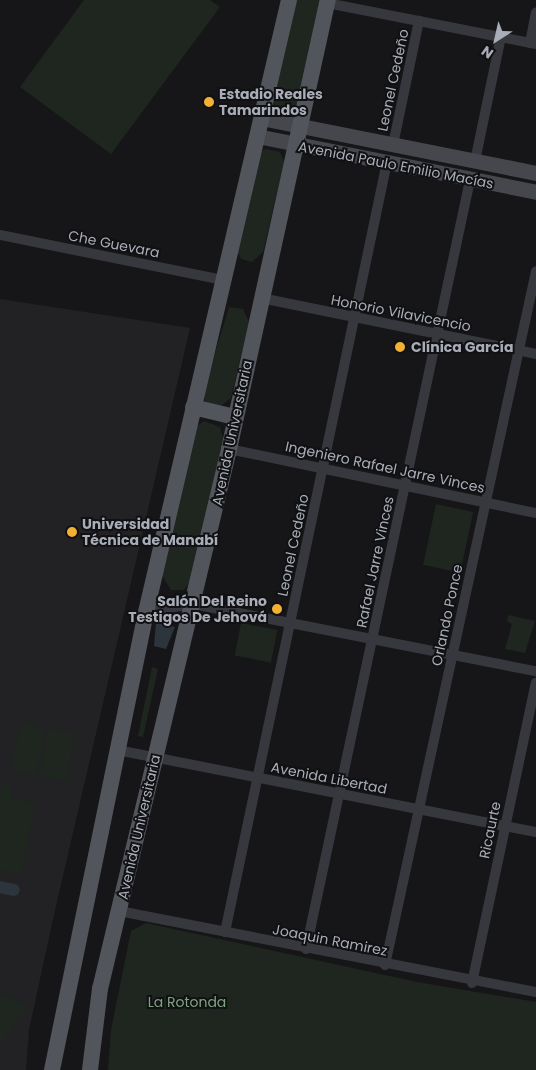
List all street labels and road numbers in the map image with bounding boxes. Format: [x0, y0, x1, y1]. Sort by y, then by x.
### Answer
street label: Leonel Cedeño [374, 27, 412, 133]
street label: Avenida Paulo Emilio Macías [297, 138, 495, 192]
street label: Che Guevara [67, 227, 161, 261]
street label: Honorio Vilavicencio [330, 291, 472, 335]
street label: Avenida Universitaria [208, 359, 256, 507]
street label: Ingeniero Rafael Jarre Vinces [284, 438, 486, 496]
street label: Leonel Cedeño [274, 492, 312, 598]
street label: Rafael Jarre Vinces [353, 495, 397, 629]
street label: Orlando Ponce [428, 563, 466, 667]
street label: Avenida Universitaria [114, 753, 164, 901]
street label: Avenida Libertad [270, 759, 388, 797]
street label: Ricaurte [476, 800, 504, 860]
street label: Joaquin Ramirez [271, 921, 389, 959]

